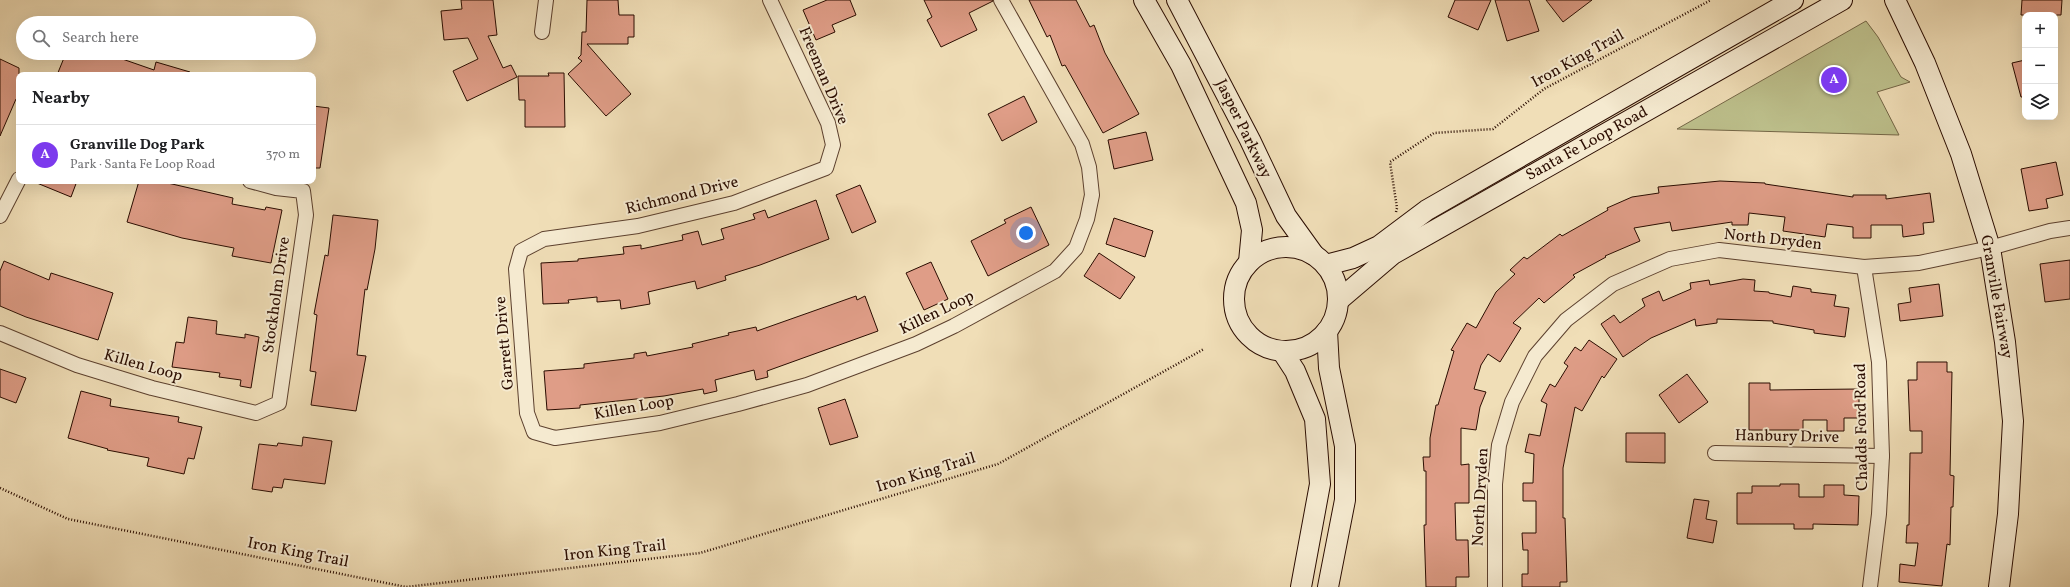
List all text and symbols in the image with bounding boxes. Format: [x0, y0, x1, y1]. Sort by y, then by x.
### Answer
map controls [2022, 12, 2058, 120]
button: + [2022, 12, 2058, 48]
search box [16, 16, 316, 60]
street label: Freeman Drive [792, 24, 854, 128]
street label: Iron King Trail [1528, 24, 1628, 94]
icon: search [30, 27, 52, 49]
text: Search here [62, 28, 139, 49]
button: − [2022, 48, 2058, 84]
pin: A [1821, 65, 1847, 95]
street label: Jasper Parkway [1209, 76, 1277, 183]
button: layers [2022, 84, 2058, 120]
text: Nearby [32, 87, 90, 110]
street label: Santa Fe Loop Road [1522, 101, 1652, 187]
text: Granville Dog Park [70, 135, 205, 156]
text: A [40, 146, 50, 164]
text: 370 m [266, 146, 300, 164]
text: Park · Santa Fe Loop Road [70, 156, 215, 174]
street label: Richmond Drive [623, 171, 741, 221]
your location [1016, 223, 1036, 243]
street label: North Dryden [1723, 224, 1823, 256]
street label: Granville Fairway [1974, 233, 2018, 361]
street label: Stockholm Drive [258, 235, 296, 355]
street label: Killen Loop [896, 285, 978, 341]
street label: Garrett Drive [490, 295, 520, 391]
street label: Killen Loop [101, 344, 185, 388]
street label: Chadds Ford Road [1850, 363, 1874, 491]
street label: Killen Loop [592, 390, 676, 426]
street label: Hanbury Drive [1735, 425, 1839, 449]
street label: Iron King Trail [874, 447, 979, 499]
street label: North Dryden [1467, 447, 1495, 547]
street label: Iron King Trail [245, 532, 351, 574]
street label: Iron King Trail [563, 535, 667, 567]

